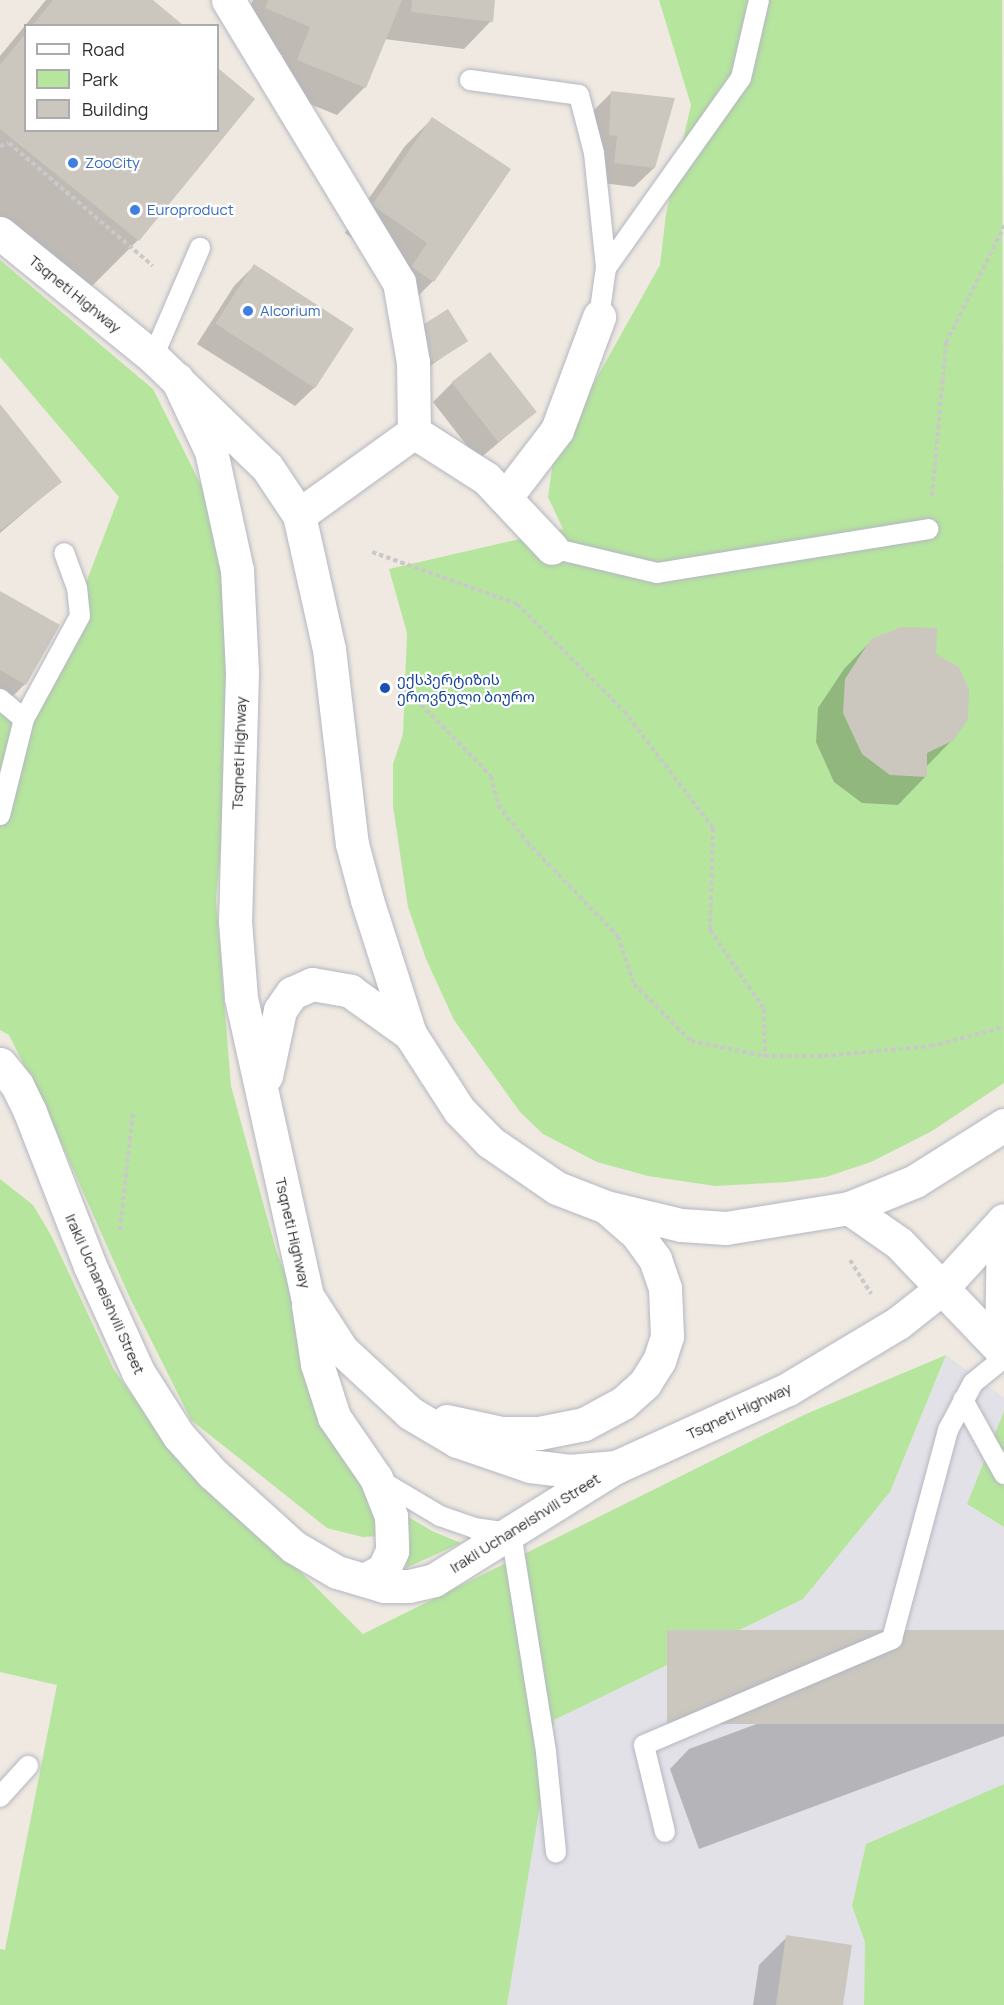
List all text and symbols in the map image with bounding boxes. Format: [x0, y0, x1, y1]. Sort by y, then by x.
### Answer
legend [24, 24, 219, 132]
text: Road [82, 37, 125, 61]
text: Park [82, 67, 118, 91]
text: Building [82, 97, 148, 121]
place label: ZooCity [85, 154, 140, 172]
marker: ZooCity [66, 156, 80, 170]
place label: Europroduct [147, 201, 234, 219]
marker: Europroduct [128, 203, 142, 217]
street label: Tsqneti Highway [25, 251, 125, 337]
place label: Alcorium [260, 302, 320, 320]
marker: Alcorium [241, 304, 255, 318]
place label: ექსპერტიზის ეროვნული ბიურო [397, 670, 535, 705]
marker: ექსპერტიზის ეროვნული ბიურო [378, 681, 392, 695]
street label: Tsqneti Highway [228, 696, 250, 810]
street label: Tsqneti Highway [271, 1176, 315, 1290]
street label: Irakli Uchaneishvili Street [61, 1211, 149, 1377]
street label: Tsqneti Highway [684, 1379, 794, 1443]
street label: Irakli Uchaneishvili Street [447, 1469, 603, 1577]

